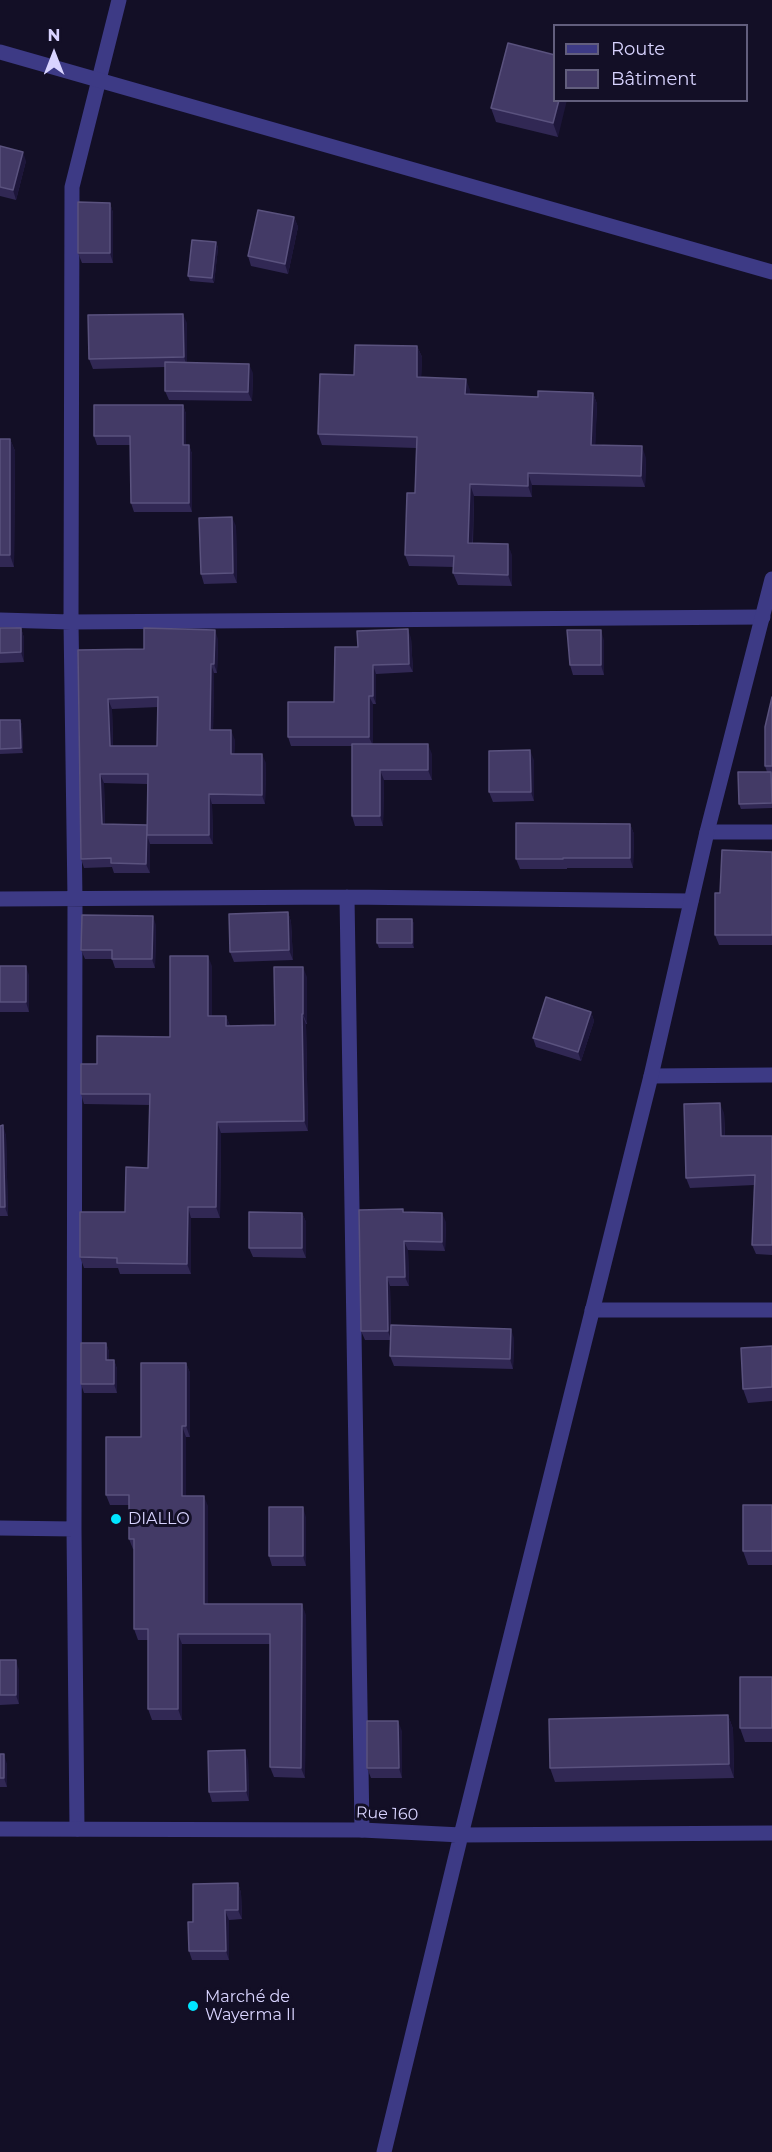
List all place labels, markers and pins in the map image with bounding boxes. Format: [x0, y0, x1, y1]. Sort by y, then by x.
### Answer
place label: DIALLO [128, 1509, 190, 1529]
marker: DIALLO [109, 1512, 123, 1526]
place label: Marché de Wayerma II [205, 1987, 296, 2025]
marker: Marché de Wayerma II [186, 1999, 200, 2013]

